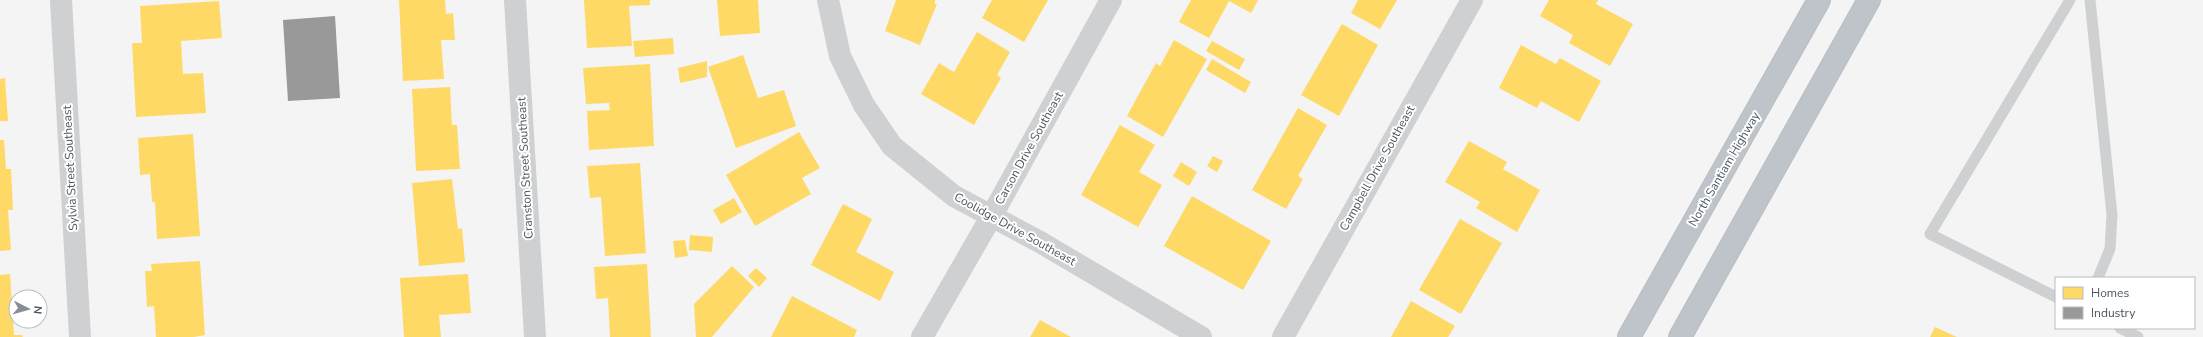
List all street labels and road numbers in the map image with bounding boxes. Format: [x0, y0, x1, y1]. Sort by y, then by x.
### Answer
street label: Carson Drive Southeast [991, 88, 1067, 207]
street label: Cranston Street Southeast [513, 96, 537, 239]
street label: Campbell Drive Southeast [1336, 102, 1419, 234]
street label: Sylvia Street Southeast [59, 104, 81, 231]
street label: North Santiam Highway [1685, 108, 1764, 229]
street label: Coolidge Drive Southeast [951, 189, 1079, 270]

